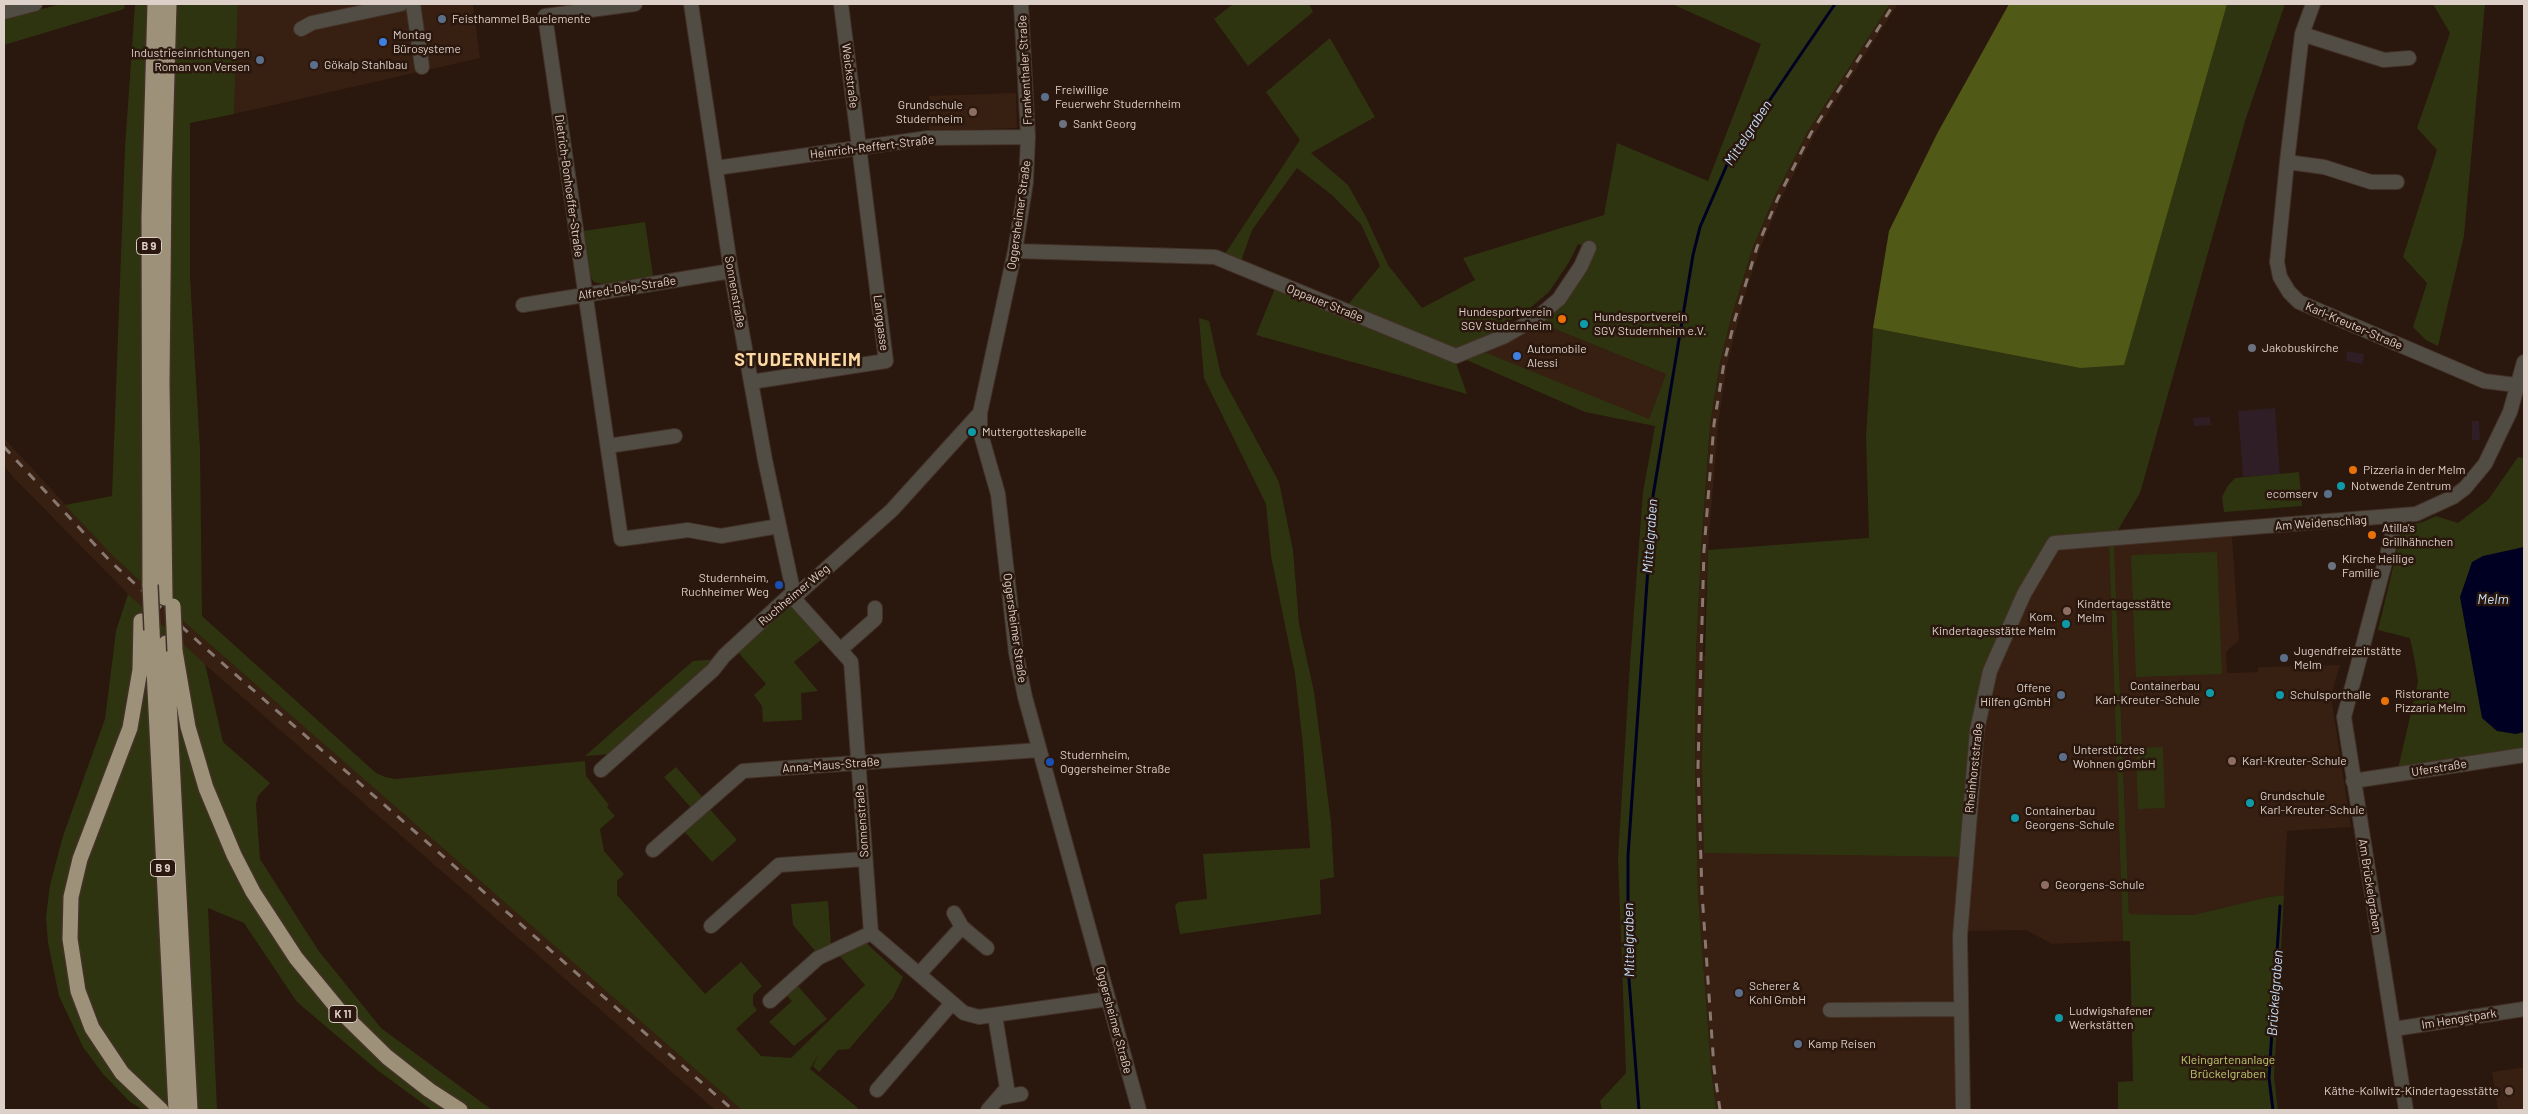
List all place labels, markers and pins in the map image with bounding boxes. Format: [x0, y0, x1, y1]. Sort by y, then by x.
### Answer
place label: Feisthammel Bauelemente [452, 12, 591, 26]
marker: Feisthammel Bauelemente [436, 13, 448, 25]
place label: Montag Bürosysteme [393, 28, 461, 56]
marker: Montag Bürosysteme [377, 36, 389, 48]
place label: Industrieeinrichtungen Roman von Versen [131, 46, 250, 74]
marker: Industrieeinrichtungen Roman von Versen [254, 54, 266, 66]
place label: Gökalp Stahlbau [324, 58, 407, 72]
marker: Gökalp Stahlbau [308, 59, 320, 71]
place label: Freiwillige Feuerwehr Studernheim [1055, 83, 1181, 111]
marker: Freiwillige Feuerwehr Studernheim [1039, 91, 1051, 103]
place label: Grundschule Studernheim [896, 98, 963, 126]
marker: Grundschule Studernheim [967, 106, 979, 118]
place label: Sankt Georg [1073, 117, 1136, 131]
marker: Sankt Georg [1057, 118, 1069, 130]
place label: Hundesportverein SGV Studernheim [1459, 305, 1552, 333]
place label: Hundesportverein SGV Studernheim e.V. [1594, 310, 1706, 338]
marker: Hundesportverein SGV Studernheim [1556, 313, 1568, 325]
marker: Hundesportverein SGV Studernheim e.V. [1578, 318, 1590, 330]
place label: Jakobuskirche [2262, 341, 2339, 355]
place label: Automobile Alessi [1527, 342, 1587, 370]
marker: Jakobuskirche [2246, 342, 2258, 354]
marker: Automobile Alessi [1511, 350, 1523, 362]
place label: Muttergotteskapelle [982, 425, 1087, 439]
marker: Muttergotteskapelle [966, 426, 978, 438]
place label: Pizzeria in der Melm [2363, 463, 2466, 477]
marker: Pizzeria in der Melm [2347, 464, 2359, 476]
place label: Notwende Zentrum [2351, 479, 2451, 493]
marker: Notwende Zentrum [2335, 480, 2347, 492]
place label: ecomserv [2266, 487, 2318, 501]
marker: ecomserv [2322, 488, 2334, 500]
place label: Atilla's Grillhähnchen [2382, 521, 2453, 549]
marker: Atilla's Grillhähnchen [2366, 529, 2378, 541]
place label: Kirche Heilige Familie [2342, 552, 2414, 580]
marker: Kirche Heilige Familie [2326, 560, 2338, 572]
place label: Studernheim, Ruchheimer Weg [681, 571, 769, 599]
marker: Studernheim, Ruchheimer Weg [773, 579, 785, 591]
place label: Kindertagesstätte Melm [2077, 597, 2171, 625]
marker: Kindertagesstätte Melm [2061, 605, 2073, 617]
place label: Kom. Kindertagesstätte Melm [1932, 610, 2056, 638]
marker: Kom. Kindertagesstätte Melm [2060, 618, 2072, 630]
place label: Jugendfreizeitstätte Melm [2294, 644, 2402, 672]
marker: Jugendfreizeitstätte Melm [2278, 652, 2290, 664]
place label: Containerbau Karl-Kreuter-Schule [2095, 679, 2200, 707]
place label: Offene Hilfen gGmbH [1980, 681, 2051, 709]
marker: Containerbau Karl-Kreuter-Schule [2204, 687, 2216, 699]
place label: Ristorante Pizzaria Melm [2395, 687, 2466, 715]
place label: Schulsporthalle [2290, 688, 2371, 702]
marker: Offene Hilfen gGmbH [2055, 689, 2067, 701]
marker: Schulsporthalle [2274, 689, 2286, 701]
marker: Ristorante Pizzaria Melm [2379, 695, 2391, 707]
place label: Unterstütztes Wohnen gGmbH [2073, 743, 2156, 771]
place label: Studernheim, Oggersheimer Straße [1060, 748, 1170, 776]
marker: Unterstütztes Wohnen gGmbH [2057, 751, 2069, 763]
place label: Karl-Kreuter-Schule [2242, 754, 2347, 768]
marker: Karl-Kreuter-Schule [2226, 755, 2238, 767]
marker: Studernheim, Oggersheimer Straße [1044, 756, 1056, 768]
place label: Grundschule Karl-Kreuter-Schule [2260, 789, 2365, 817]
marker: Grundschule Karl-Kreuter-Schule [2244, 797, 2256, 809]
place label: Containerbau Georgens-Schule [2025, 804, 2115, 832]
marker: Containerbau Georgens-Schule [2009, 812, 2021, 824]
place label: Georgens-Schule [2055, 878, 2145, 892]
marker: Georgens-Schule [2039, 879, 2051, 891]
place label: Scherer & Kohl GmbH [1749, 979, 1806, 1007]
marker: Scherer & Kohl GmbH [1733, 987, 1745, 999]
place label: Ludwigshafener Werkstätten [2069, 1004, 2152, 1032]
marker: Ludwigshafener Werkstätten [2053, 1012, 2065, 1024]
place label: Kamp Reisen [1808, 1037, 1876, 1051]
marker: Kamp Reisen [1792, 1038, 1804, 1050]
place label: Käthe-Kollwitz-Kindertagesstätte [2324, 1084, 2499, 1098]
marker: Käthe-Kollwitz-Kindertagesstätte [2503, 1085, 2515, 1097]

